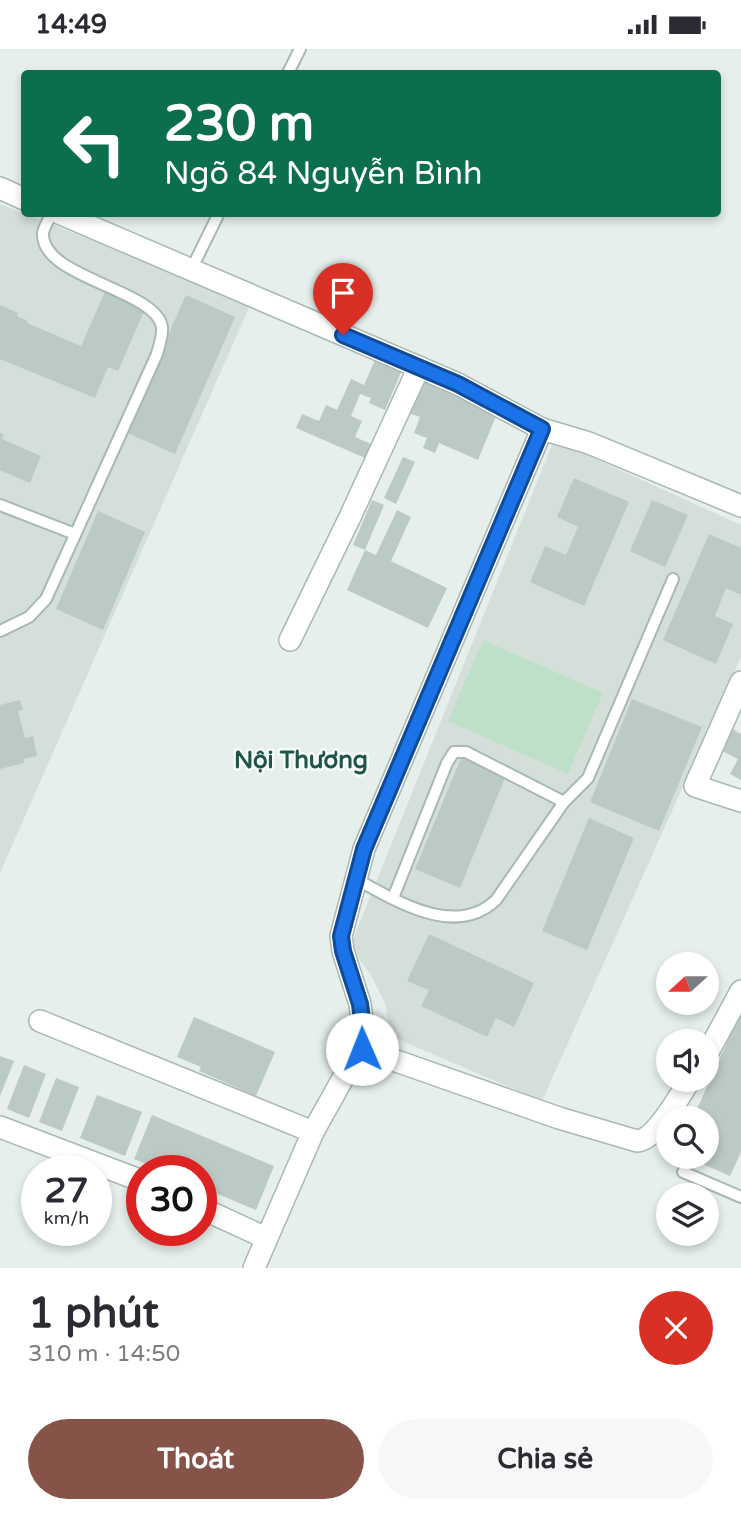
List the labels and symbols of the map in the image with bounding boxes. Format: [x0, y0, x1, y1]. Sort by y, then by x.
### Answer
pin [313, 263, 373, 335]
district label: Nội Thương [234, 746, 368, 775]
north arrow [656, 952, 719, 1015]
position arrow [325, 1012, 399, 1086]
speed limit sign: 30 [126, 1155, 217, 1246]

